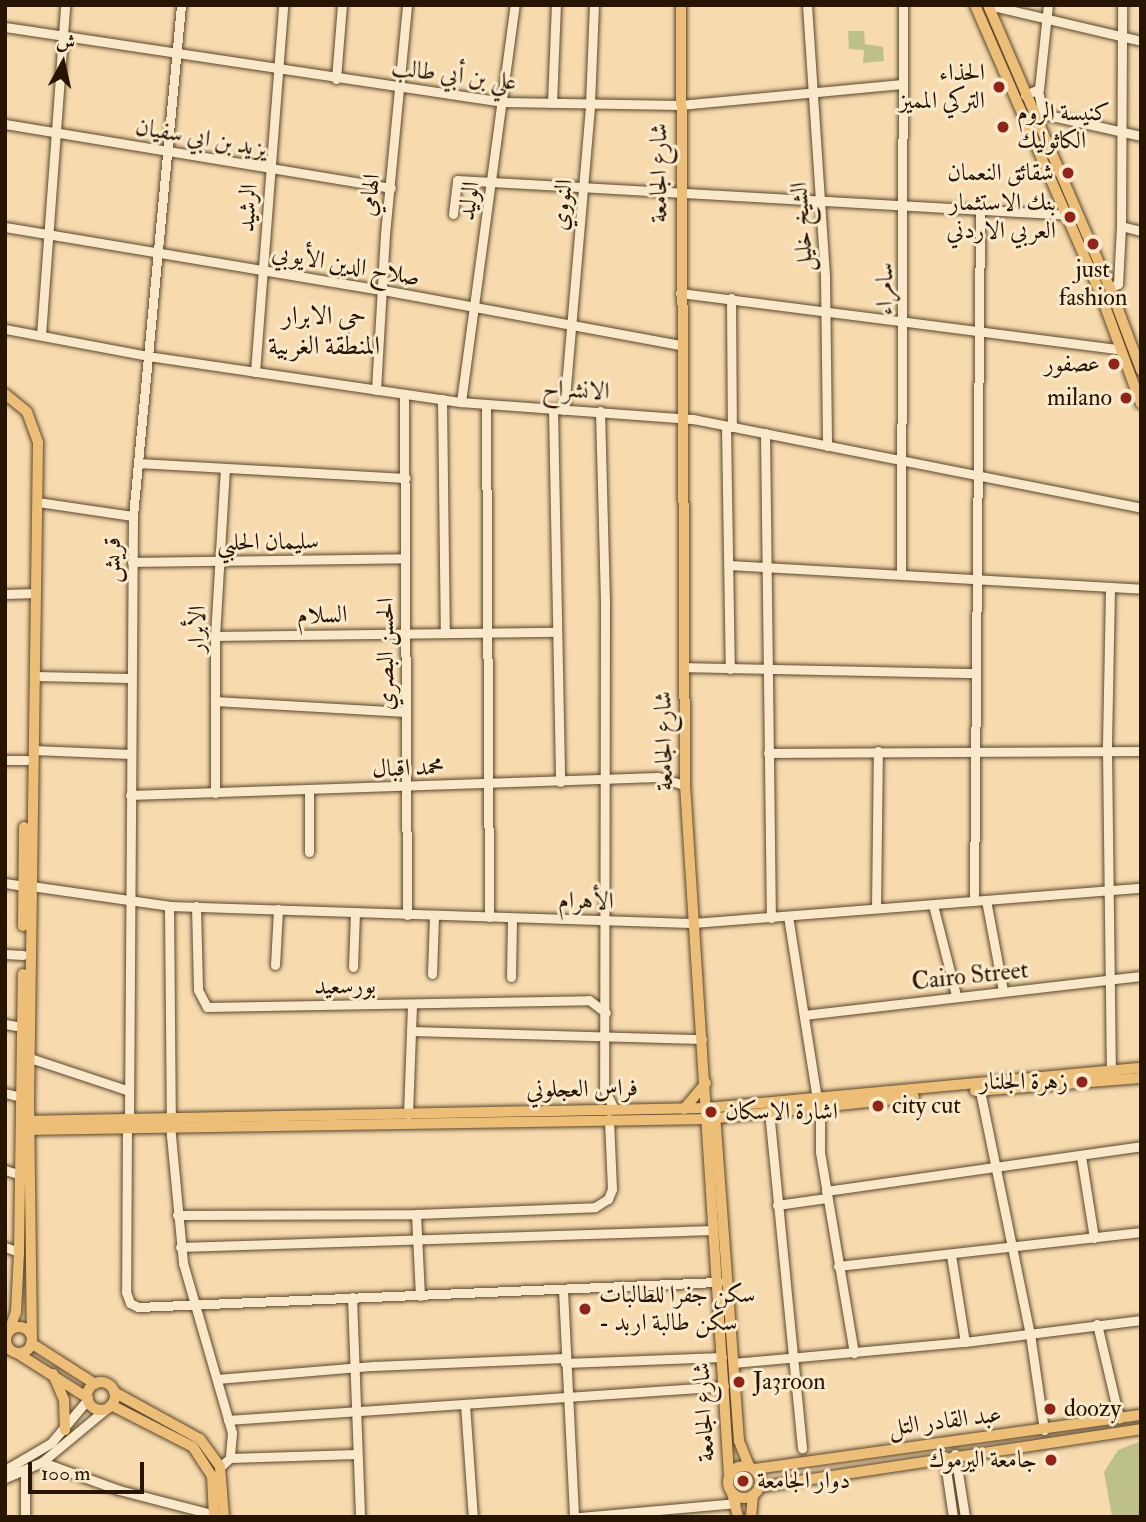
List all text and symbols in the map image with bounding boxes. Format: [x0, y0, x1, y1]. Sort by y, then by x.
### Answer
north arrow [28, 28, 98, 98]
text: ش [55, 29, 77, 55]
street label: علي بن أبي طالب [390, 53, 518, 97]
place label: الحذاء التركي المميز [899, 59, 985, 115]
marker: الحذاء التركي المميز [991, 79, 1007, 95]
place label: كنيسة الروم الكاثوليك [1017, 99, 1110, 155]
street label: يزيد بن ابي سفيان [133, 112, 269, 164]
marker: كنيسة الروم الكاثوليك [995, 119, 1011, 135]
street label: شارع الجامعة [645, 123, 673, 223]
place label: شقائق النعمان [947, 159, 1054, 187]
marker: شقائق النعمان [1060, 165, 1076, 181]
street label: الهامي [353, 172, 387, 218]
street label: النووي [545, 178, 579, 232]
street label: الوليد [452, 180, 486, 222]
street label: الشيخ خليل [785, 181, 819, 273]
street label: الرشيد [232, 183, 264, 233]
place label: بنك الاستثمار العربي الاردني [946, 189, 1056, 245]
marker: بنك الاستثمار العربي الاردني [1062, 209, 1078, 225]
marker: just fashion [1085, 236, 1101, 252]
street label: صلاح الدين الأيوبي [270, 238, 422, 292]
place label: just fashion [1059, 256, 1127, 312]
street label: سامراء [871, 262, 899, 316]
district label: حي الابرار المنطقة الغربية [268, 301, 380, 362]
place label: عصفور [1044, 350, 1100, 378]
marker: عصفور [1106, 356, 1122, 372]
street label: الانشراح [542, 374, 610, 406]
place label: milano [1047, 384, 1112, 412]
marker: milano [1118, 390, 1134, 406]
street label: سليمان الحلبي [217, 527, 319, 557]
street label: قريش [97, 537, 127, 583]
street label: الحسن البصري [372, 598, 400, 710]
street label: السلام [297, 600, 347, 630]
street label: الأبرار [182, 605, 212, 653]
street label: شارع الجامعة [649, 691, 679, 791]
street label: محمد اقبال [372, 752, 444, 784]
street label: الأهرام [558, 886, 614, 916]
street label: Cairo Street [910, 956, 1030, 996]
street label: بورسعيد [314, 971, 376, 1001]
place label: زهرة الجلنار [979, 1068, 1068, 1096]
street label: فراس العجلوني [526, 1074, 638, 1104]
marker: زهرة الجلنار [1074, 1074, 1090, 1090]
place label: city cut [892, 1092, 961, 1120]
place label: اشارة الاسكان [725, 1098, 838, 1126]
marker: city cut [870, 1098, 886, 1114]
marker: اشارة الاسكان [703, 1104, 719, 1120]
place label: سكن جفرا للطالبات - سكن طالبة اربد [599, 1281, 755, 1337]
marker: سكن جفرا للطالبات - سكن طالبة اربد [577, 1301, 593, 1317]
street label: شارع الجامعة [687, 1361, 721, 1463]
place label: Ja3roon [753, 1368, 826, 1396]
marker: Ja3roon [731, 1374, 747, 1390]
place label: doozy [1064, 1395, 1121, 1423]
street label: عبد القادر التل [887, 1400, 1003, 1442]
marker: doozy [1042, 1401, 1058, 1417]
place label: جامعة اليرموك [929, 1446, 1037, 1474]
scale bar [32, 1448, 147, 1492]
marker: جامعة اليرموك [1043, 1452, 1059, 1468]
text: 100 m [41, 1460, 91, 1487]
place label: دوار الجامعة [757, 1467, 850, 1495]
marker: دوار الجامعة [735, 1473, 751, 1489]

